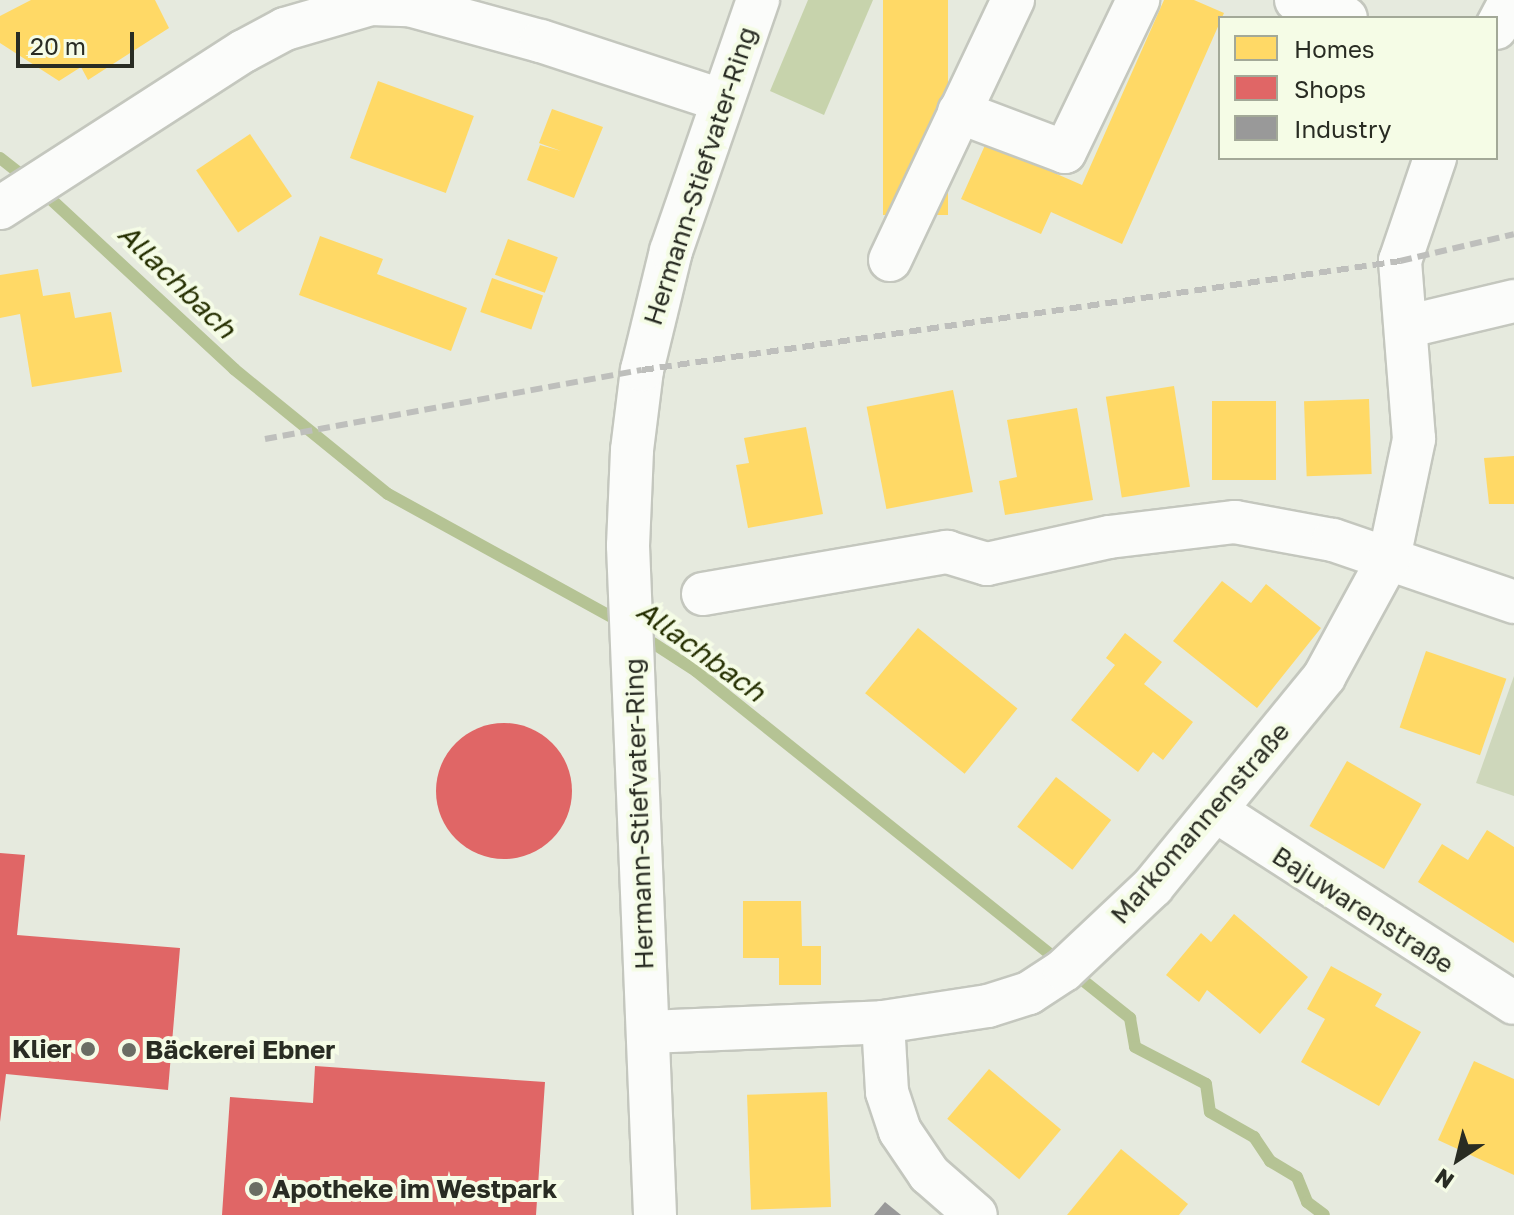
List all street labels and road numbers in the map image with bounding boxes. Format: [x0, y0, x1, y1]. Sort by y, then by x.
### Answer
street label: Hermann-Stiefvater-Ring [637, 23, 763, 329]
street label: Hermann-Stiefvater-Ring [618, 658, 660, 970]
street label: Markomannenstraße [1104, 716, 1296, 930]
street label: Bajuwarenstraße [1266, 840, 1460, 980]

